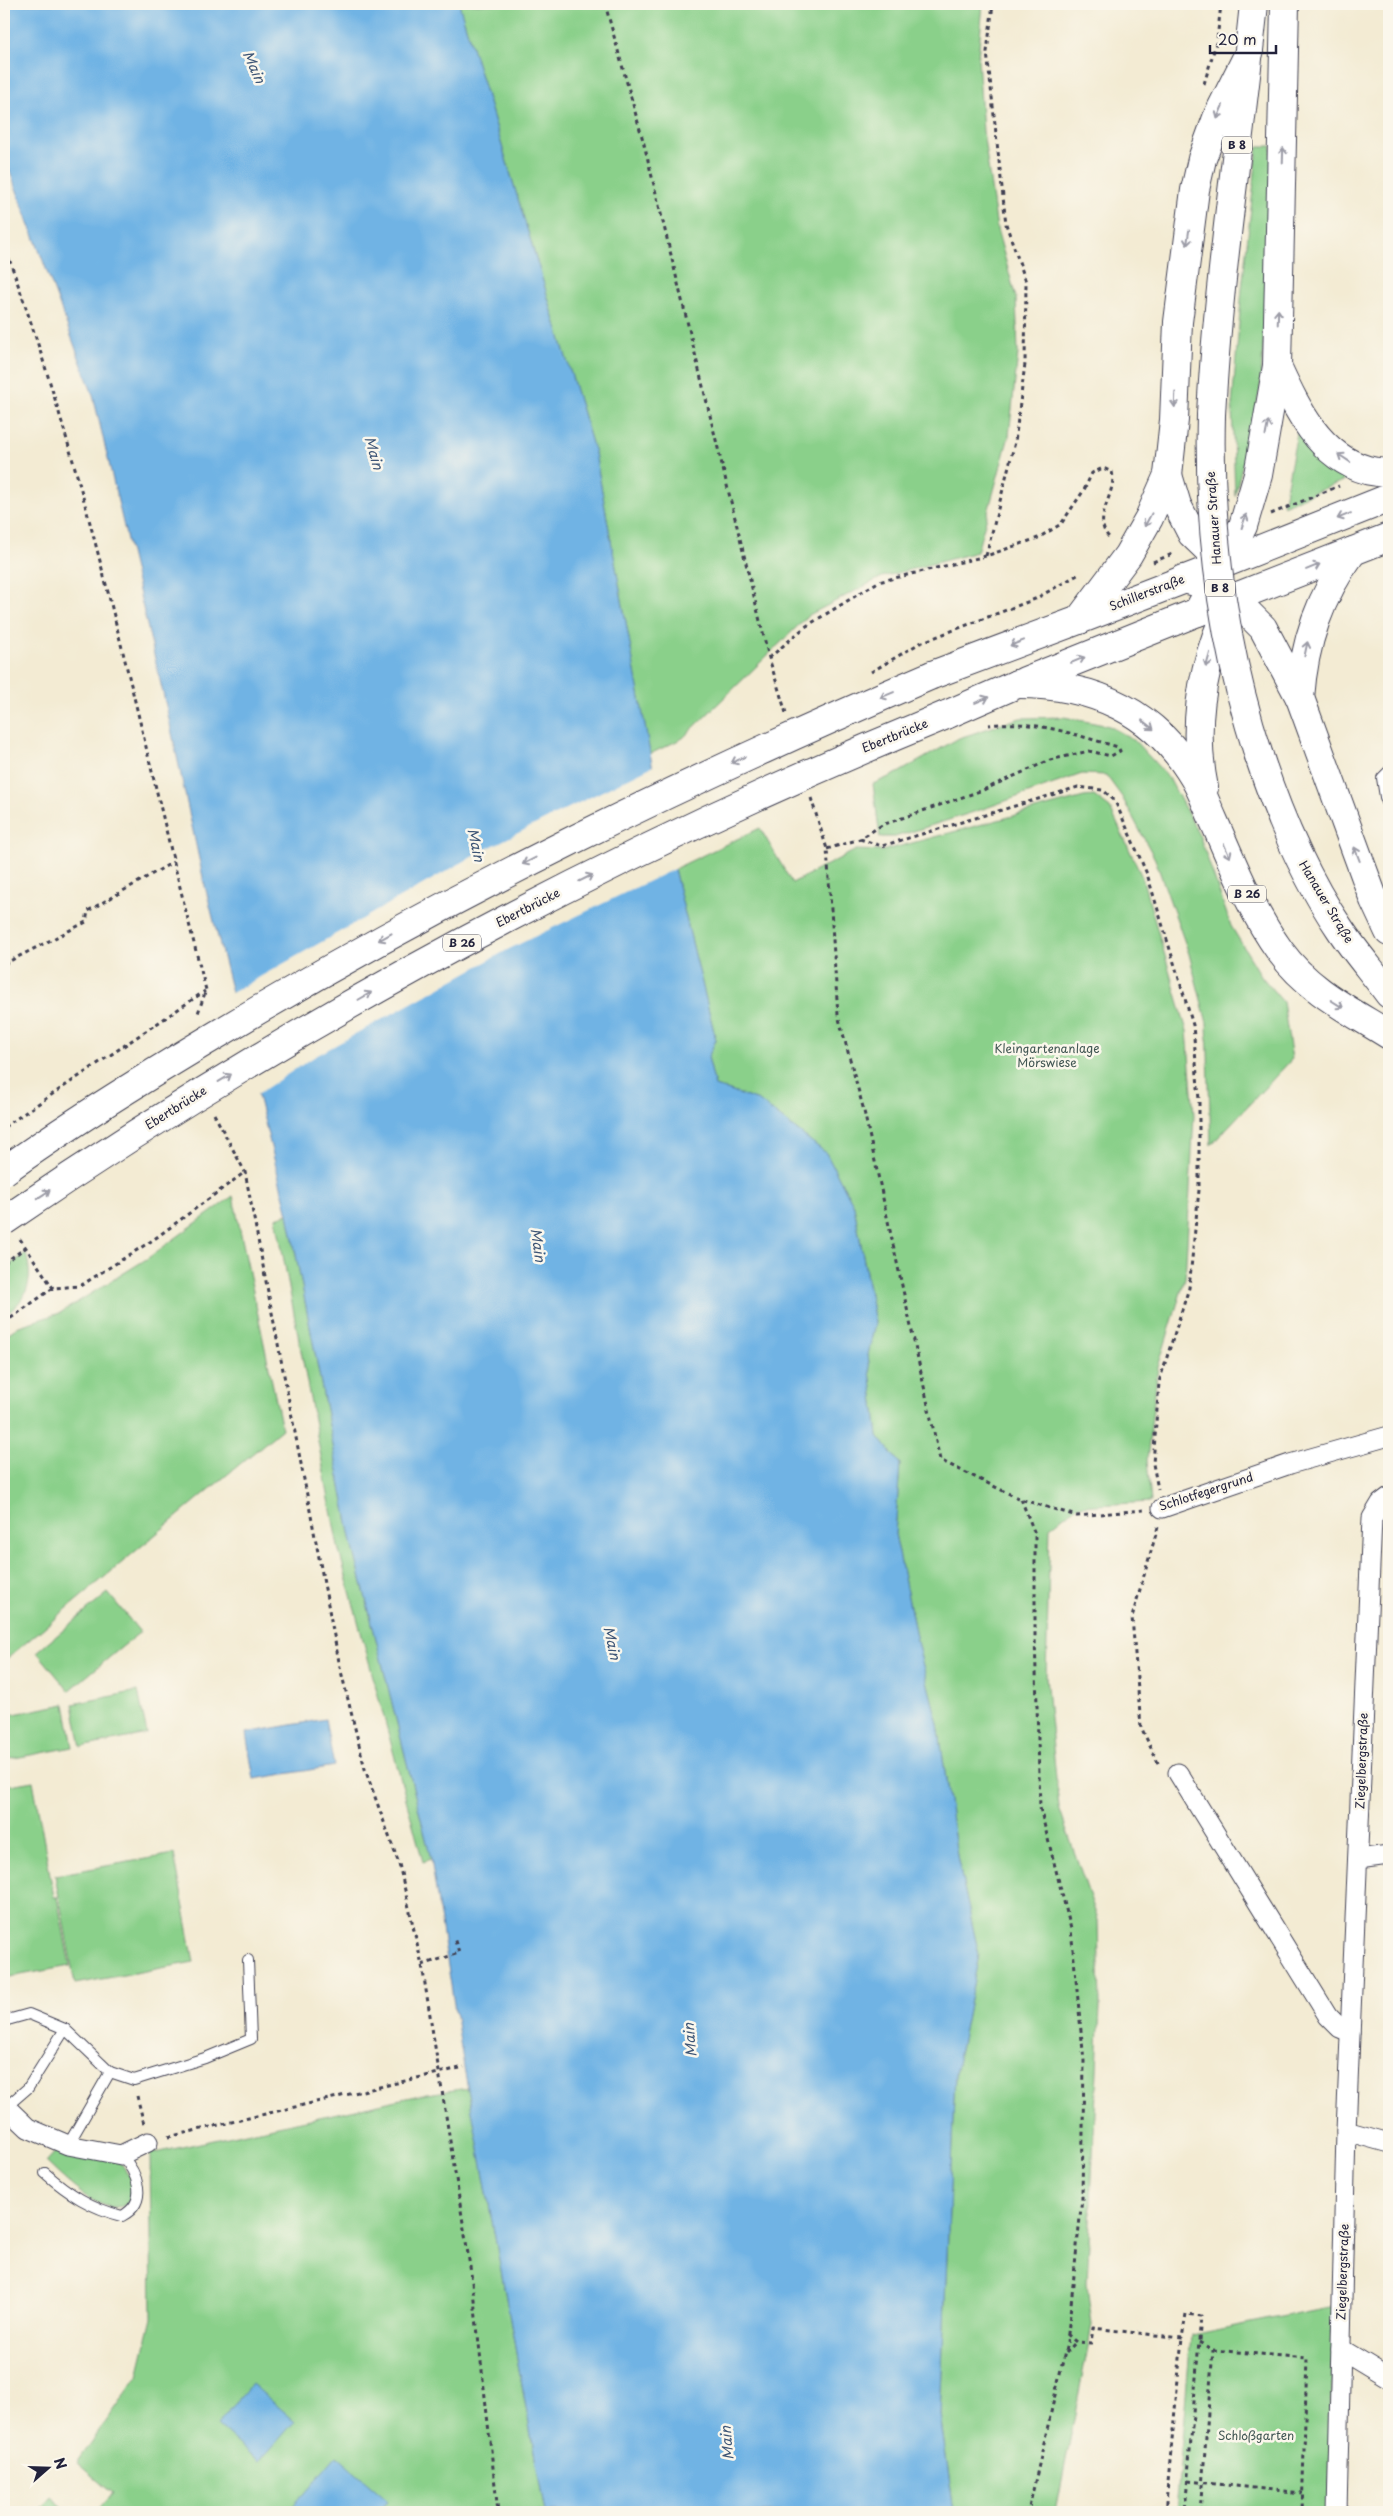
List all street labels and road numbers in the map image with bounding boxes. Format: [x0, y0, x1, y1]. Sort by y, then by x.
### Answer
road number: B 8 [1222, 136, 1252, 154]
street label: Hanauer Straße [1201, 471, 1225, 565]
street label: Schillerstraße [1106, 569, 1187, 615]
road number: B 8 [1205, 580, 1235, 596]
street label: Ebertbrücke [859, 714, 930, 757]
street label: Hanauer Straße [1295, 857, 1359, 946]
street label: Ebertbrücke [492, 883, 563, 931]
road number: B 26 [1228, 886, 1266, 902]
road number: B 26 [443, 934, 481, 951]
street label: Ebertbrücke [141, 1081, 210, 1133]
street label: Schlotfegergrund [1156, 1467, 1255, 1515]
street label: Ziegelbergstraße [1350, 1712, 1372, 1809]
street label: Ziegelbergstraße [1331, 2223, 1353, 2320]

